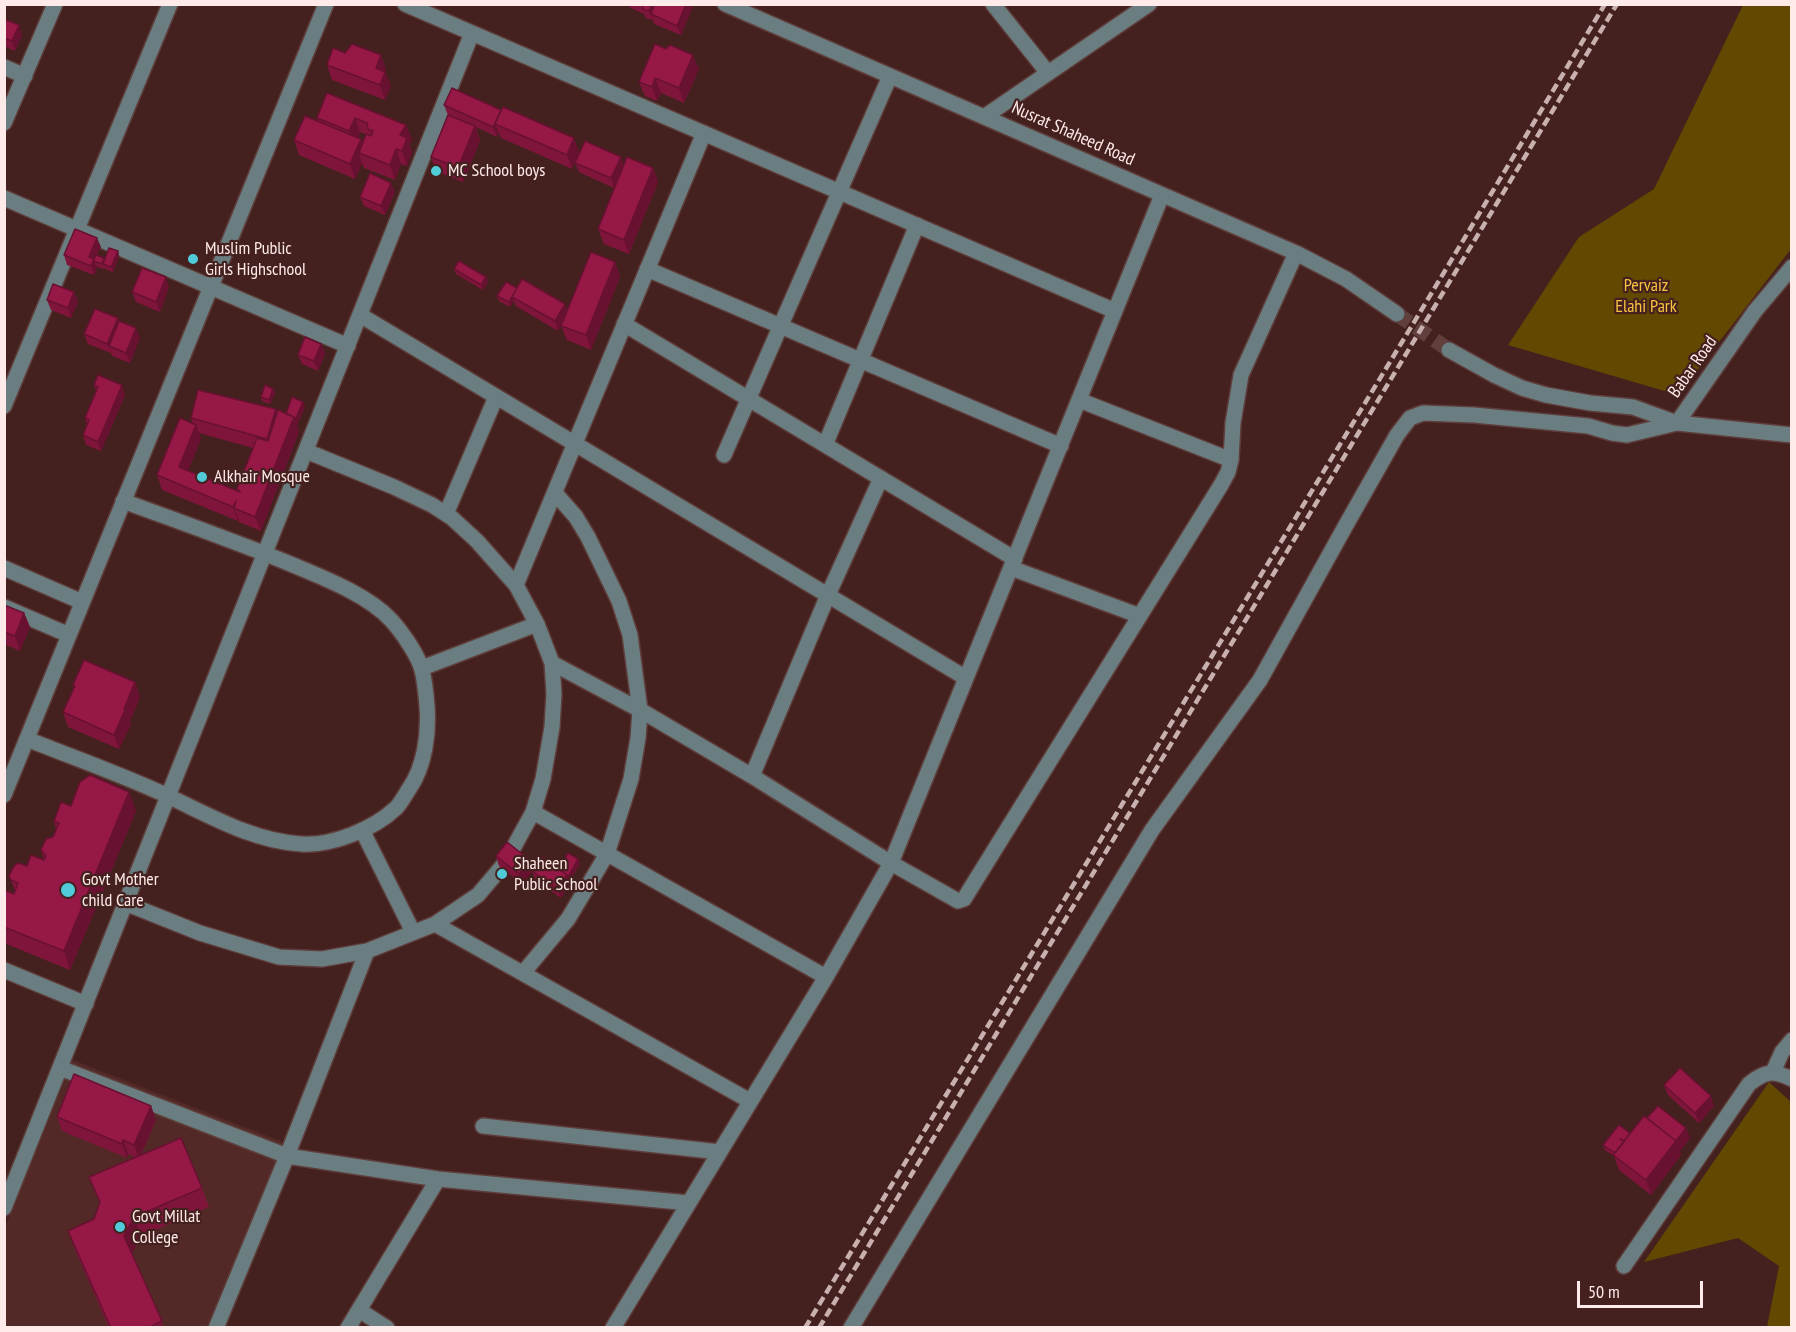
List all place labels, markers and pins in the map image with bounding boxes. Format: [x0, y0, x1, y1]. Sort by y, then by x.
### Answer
place label: MC School boys [448, 160, 545, 182]
marker: MC School boys [429, 164, 443, 178]
place label: Muslim Public Girls Highschool [205, 238, 306, 280]
marker: Muslim Public Girls Highschool [186, 252, 200, 266]
place label: Alkhair Mosque [214, 466, 310, 488]
marker: Alkhair Mosque [195, 470, 209, 484]
place label: Shaheen Public School [514, 853, 597, 896]
marker: Shaheen Public School [495, 867, 509, 881]
place label: Govt Mother child Care [82, 869, 159, 912]
marker: Govt Mother child Care [59, 881, 77, 899]
place label: Govt Millat College [132, 1206, 200, 1248]
marker: Govt Millat College [113, 1220, 127, 1234]

